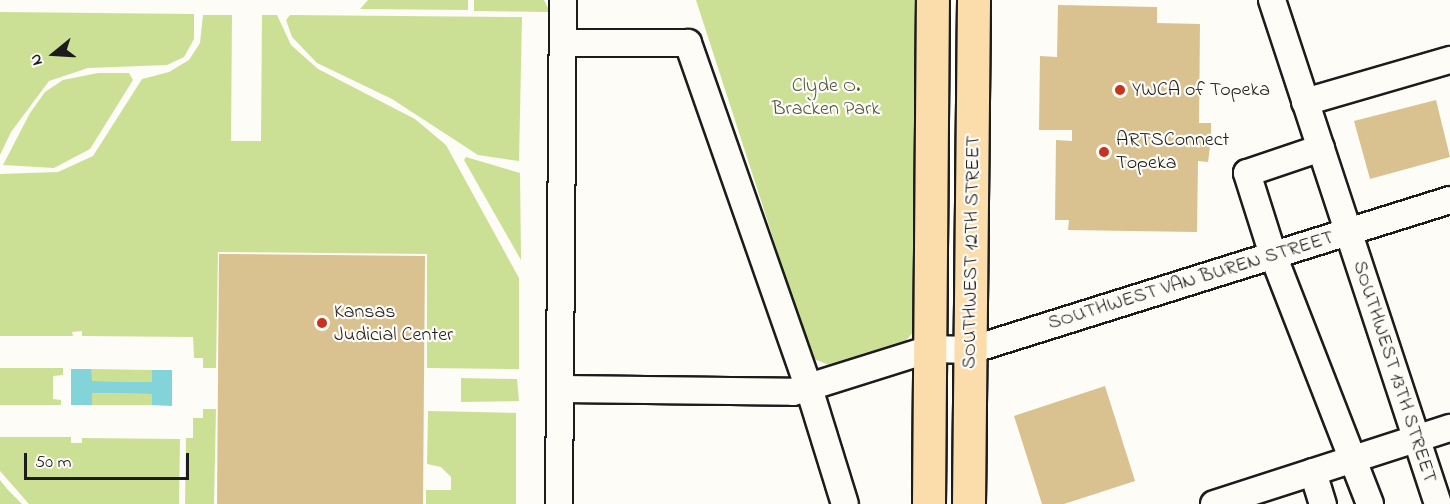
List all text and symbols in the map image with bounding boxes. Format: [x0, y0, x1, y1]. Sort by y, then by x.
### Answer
north arrow [24, 24, 84, 84]
text: N [24, 51, 50, 68]
park label: Clyde O. Bracken Park [772, 74, 880, 121]
place label: YWCA of Topeka [1132, 78, 1270, 102]
marker: YWCA of Topeka [1113, 83, 1127, 97]
place label: ARTSConnect Topeka [1116, 128, 1229, 175]
street label: SOUTHWEST 12TH STREET [958, 135, 986, 369]
marker: ARTSConnect Topeka [1097, 145, 1111, 159]
street label: SOUTHWEST VAN BUREN STREET [1045, 226, 1337, 336]
street label: SOUTHWEST 13TH STREET [1347, 258, 1441, 486]
place label: Kansas Judicial Center [334, 300, 453, 347]
marker: Kansas Judicial Center [315, 316, 329, 330]
scale bar [27, 441, 192, 479]
text: 50 m [35, 450, 72, 476]

